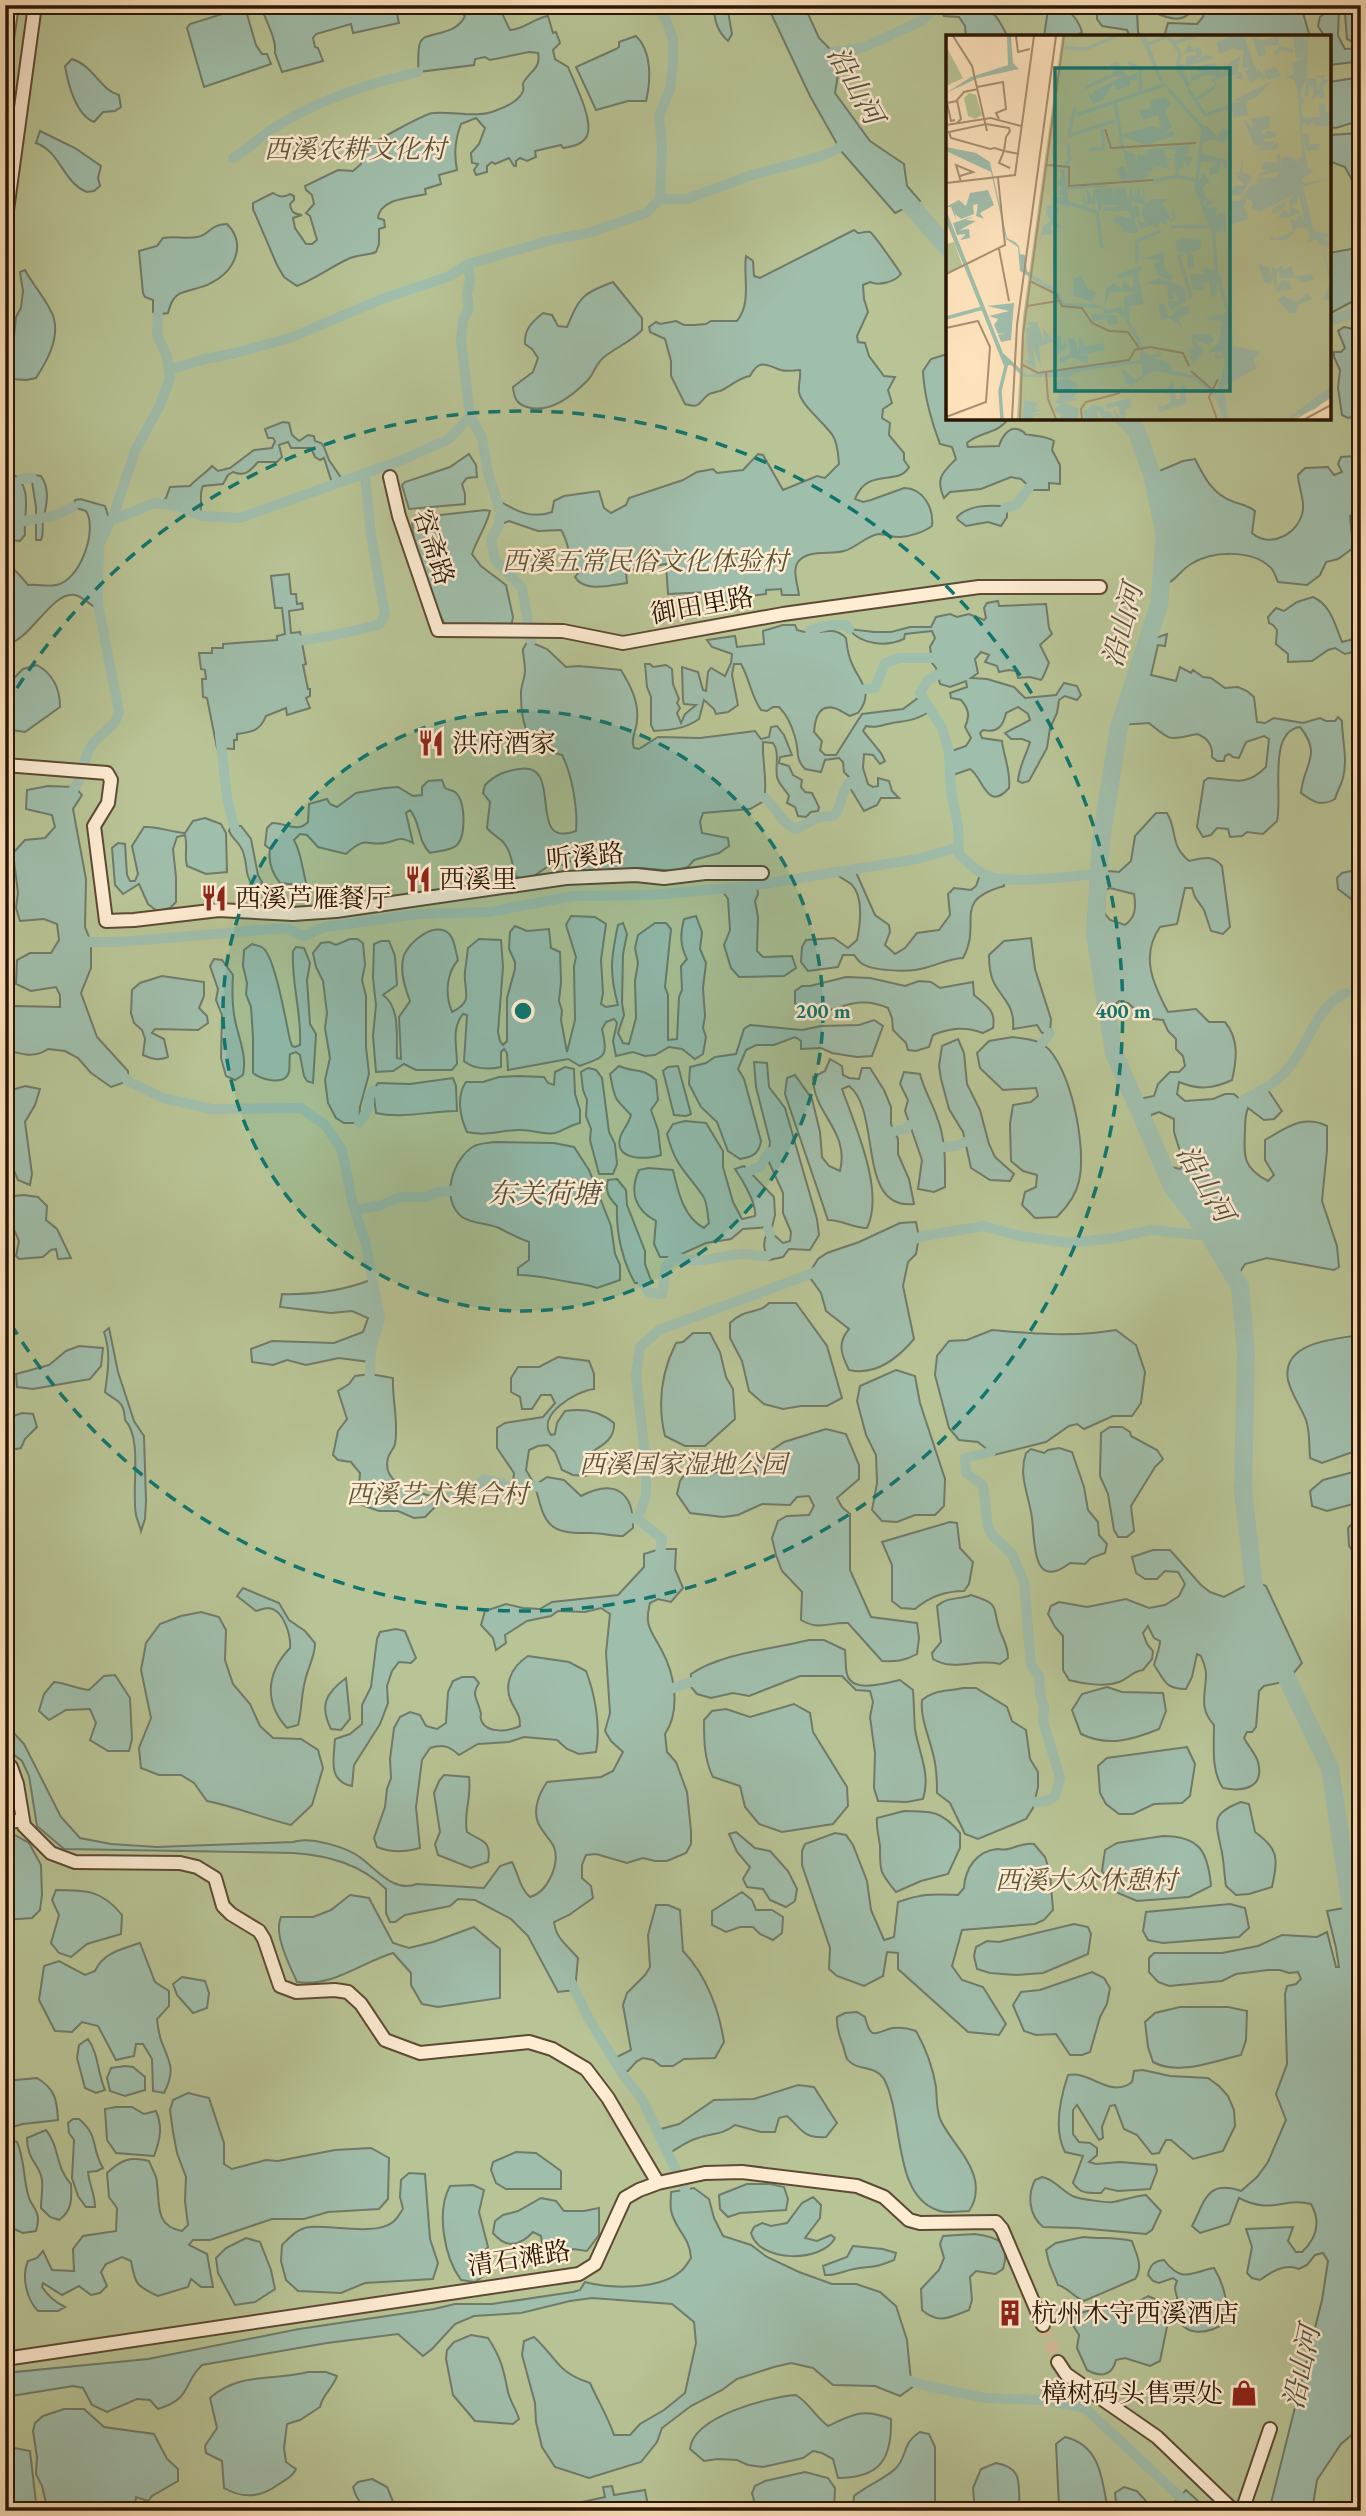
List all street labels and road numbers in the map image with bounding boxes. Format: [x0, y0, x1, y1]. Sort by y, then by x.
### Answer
street label: 容斋路 [406, 505, 462, 589]
street label: 御田里路 [648, 579, 756, 631]
street label: 听溪路 [545, 836, 625, 876]
street label: 清石滩路 [465, 2233, 573, 2283]

